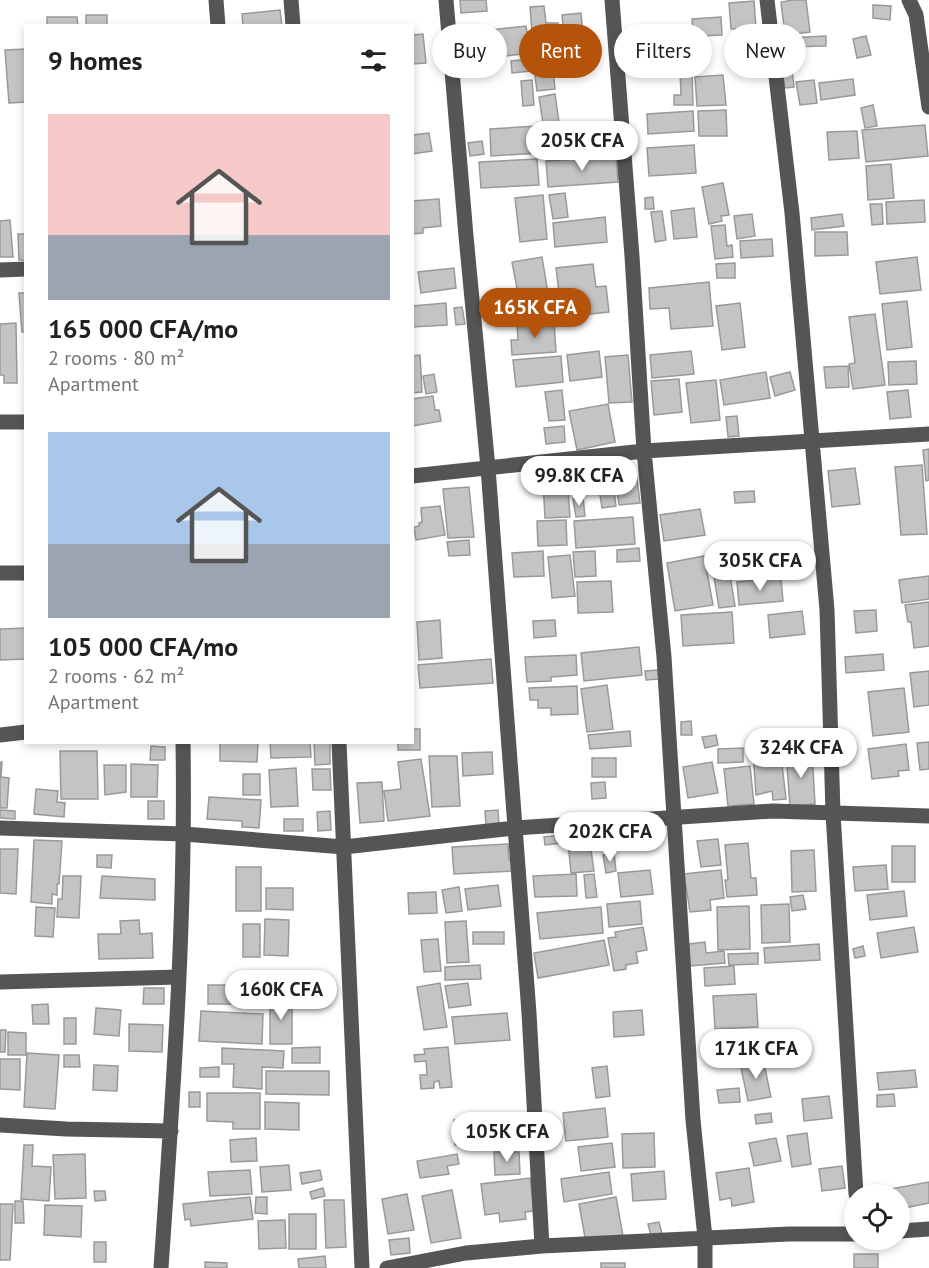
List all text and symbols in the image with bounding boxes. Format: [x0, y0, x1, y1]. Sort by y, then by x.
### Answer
chip: Buy [432, 24, 507, 78]
chip: Rent [519, 24, 602, 78]
chip: Filters [614, 24, 712, 78]
chip: New [724, 24, 806, 78]
text: 9 homes [48, 44, 143, 77]
icon: filters [357, 44, 390, 77]
pin: 205K CFA [520, 121, 644, 172]
text: 205K CFA [540, 127, 624, 153]
icon: home [165, 153, 273, 261]
pin: 165K CFA [473, 288, 597, 339]
text: 165K CFA [493, 294, 577, 320]
text: 165 000 CFA/mo [48, 312, 238, 345]
text: 2 rooms · 80 m² [48, 345, 184, 371]
text: Apartment [48, 371, 139, 397]
pin: 99.8K CFA [510, 456, 648, 507]
text: 99.8K CFA [535, 462, 623, 488]
icon: home [165, 471, 273, 579]
pin: 305K CFA [698, 541, 822, 592]
text: 305K CFA [718, 547, 802, 573]
text: 105 000 CFA/mo [48, 630, 238, 663]
text: 2 rooms · 62 m² [48, 663, 184, 689]
text: Apartment [48, 689, 139, 715]
pin: 324K CFA [739, 728, 863, 779]
text: 324K CFA [759, 734, 843, 760]
pin: 202K CFA [548, 812, 672, 863]
text: 202K CFA [568, 818, 652, 844]
pin: 160K CFA [219, 970, 343, 1021]
text: 160K CFA [239, 976, 323, 1002]
pin: 171K CFA [694, 1029, 818, 1080]
text: 171K CFA [714, 1035, 798, 1061]
pin: 105K CFA [445, 1112, 569, 1163]
text: 105K CFA [465, 1118, 549, 1144]
map controls [844, 1184, 910, 1250]
button: locate [844, 1184, 910, 1250]

